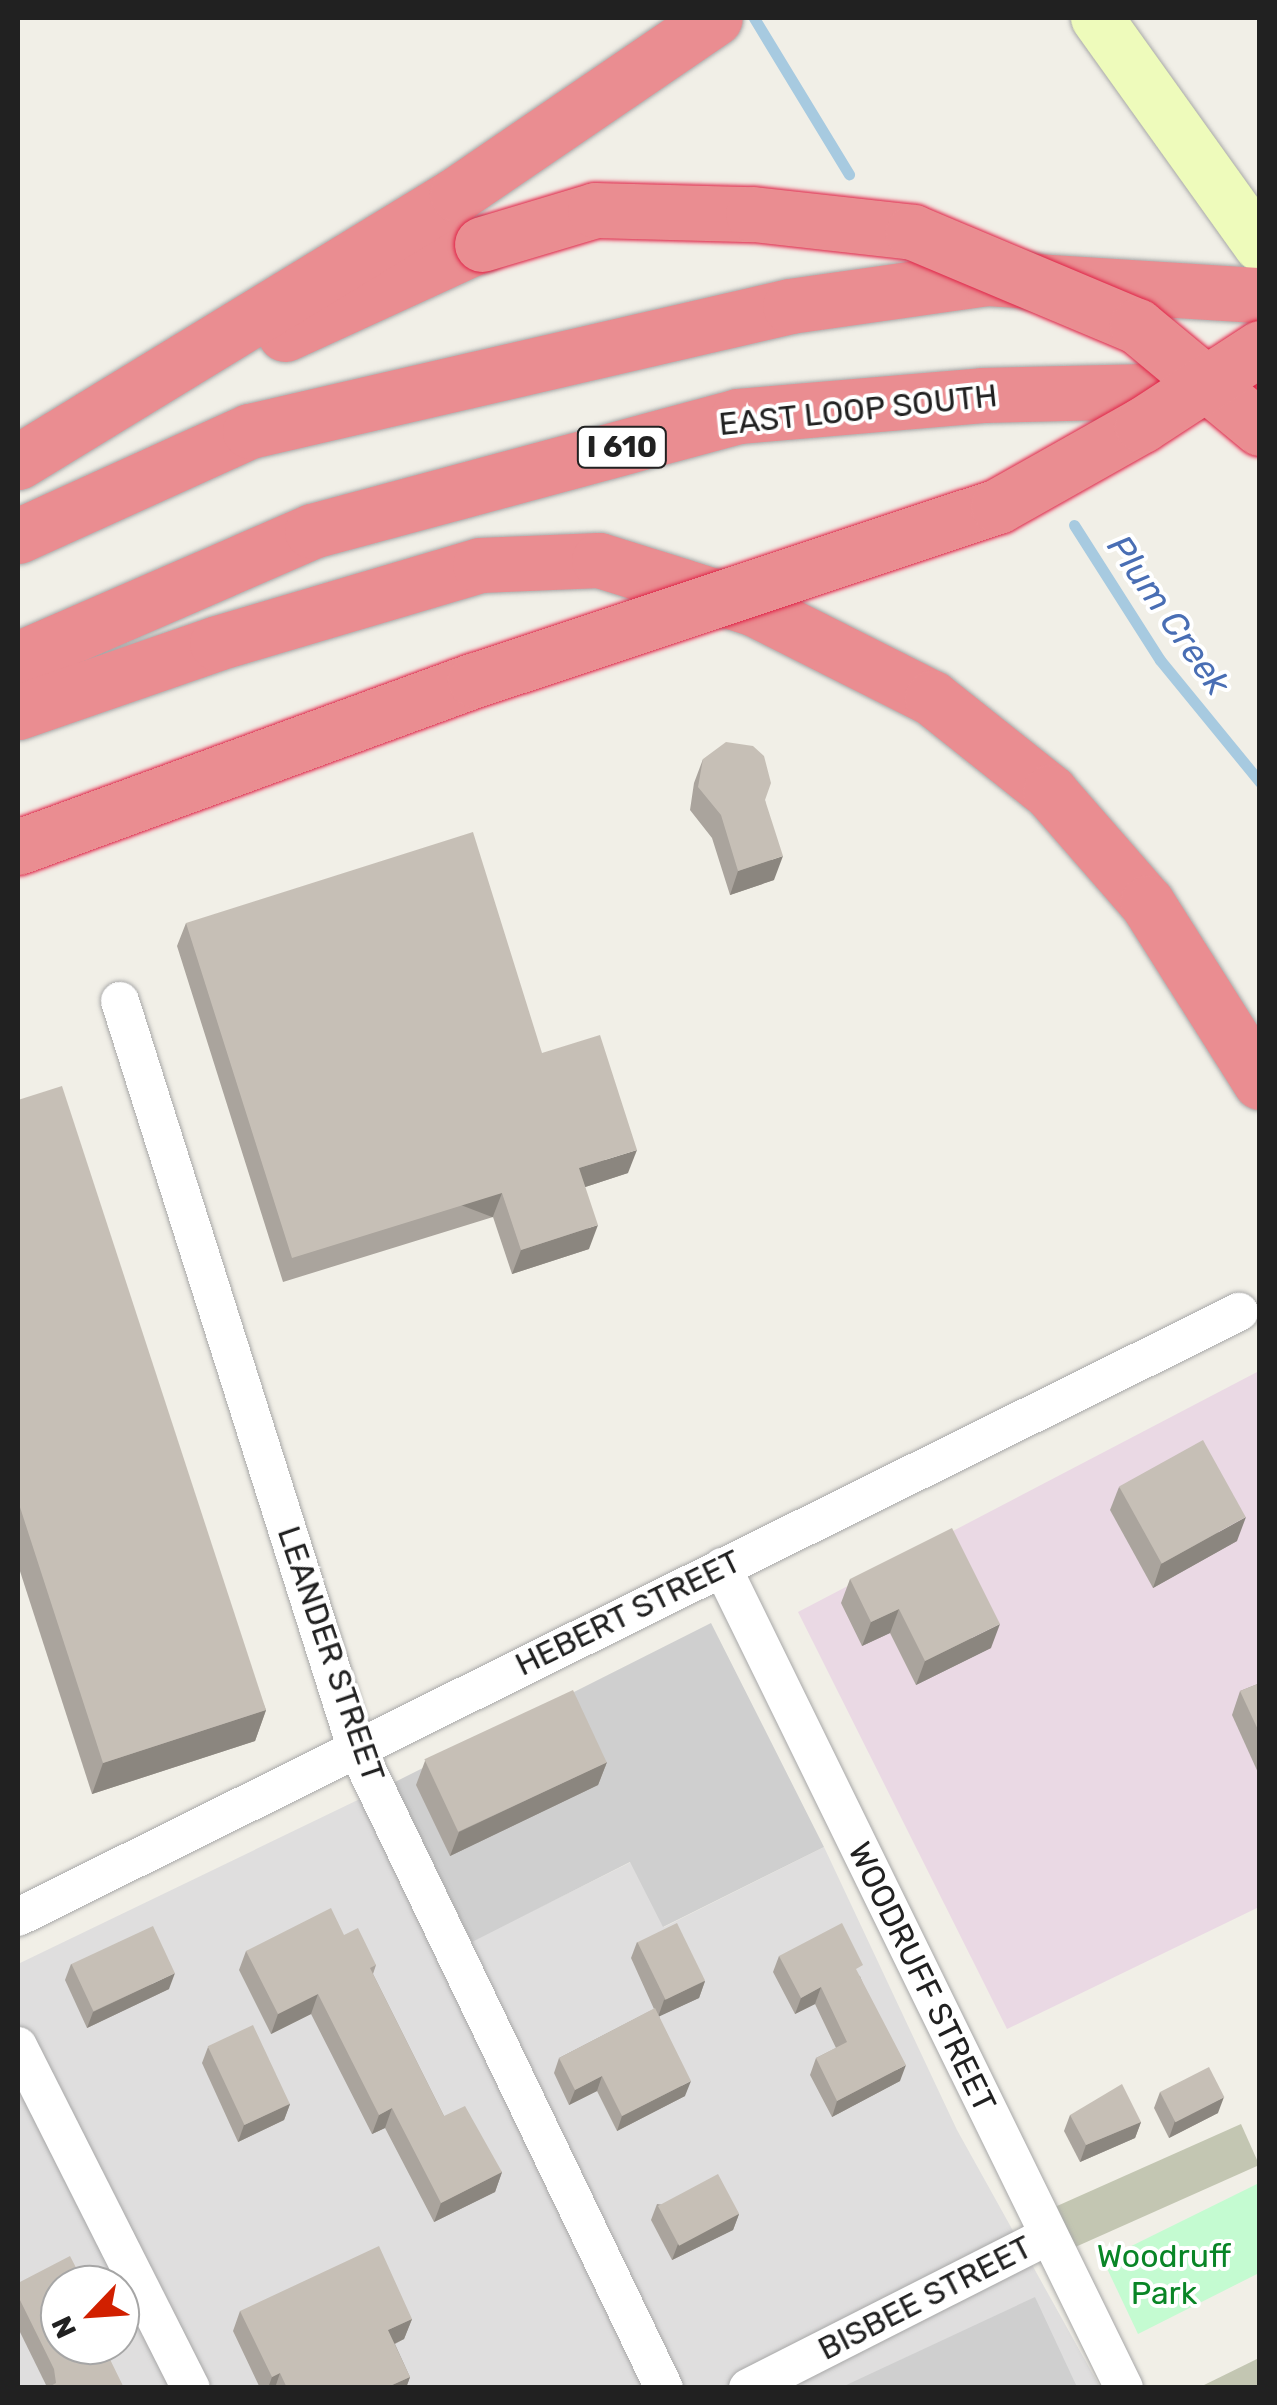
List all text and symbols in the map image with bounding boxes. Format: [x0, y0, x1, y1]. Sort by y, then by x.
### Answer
street label: EAST LOOP SOUTH [716, 376, 1000, 444]
road number: I 610 [574, 422, 670, 472]
water label: Plum Creek [1099, 527, 1239, 703]
street label: LEANDER STREET [269, 1521, 393, 1787]
street label: HEBERT STREET [509, 1542, 747, 1684]
street label: WOODRUFF STREET [840, 1836, 1004, 2118]
street label: BISBEE STREET [812, 2228, 1038, 2368]
park label: Woodruff Park [1097, 2238, 1231, 2313]
north arrow [40, 2265, 140, 2365]
text: N [45, 2311, 83, 2343]

